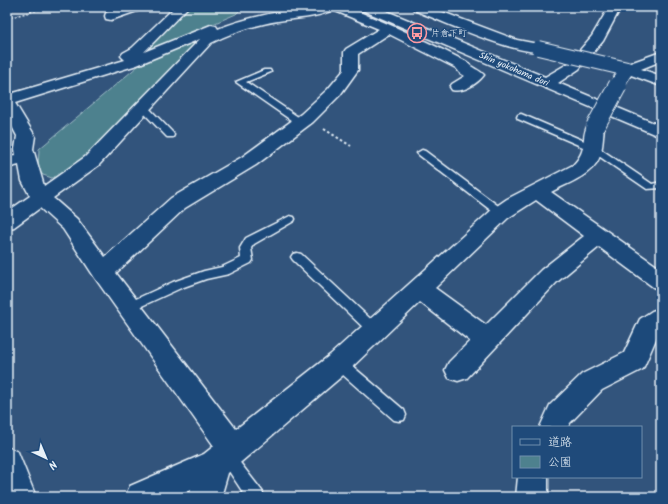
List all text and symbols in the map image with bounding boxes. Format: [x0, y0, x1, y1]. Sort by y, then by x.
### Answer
bus stop icon: 片倉下町 [406, 22, 428, 44]
place label: 片倉下町 [431, 26, 467, 41]
street label: Shin yokohama dori [477, 48, 552, 91]
legend [512, 426, 642, 478]
text: 道路 [548, 433, 572, 452]
north arrow [26, 438, 66, 478]
text: 公園 [548, 453, 572, 472]
text: N [43, 456, 61, 473]

